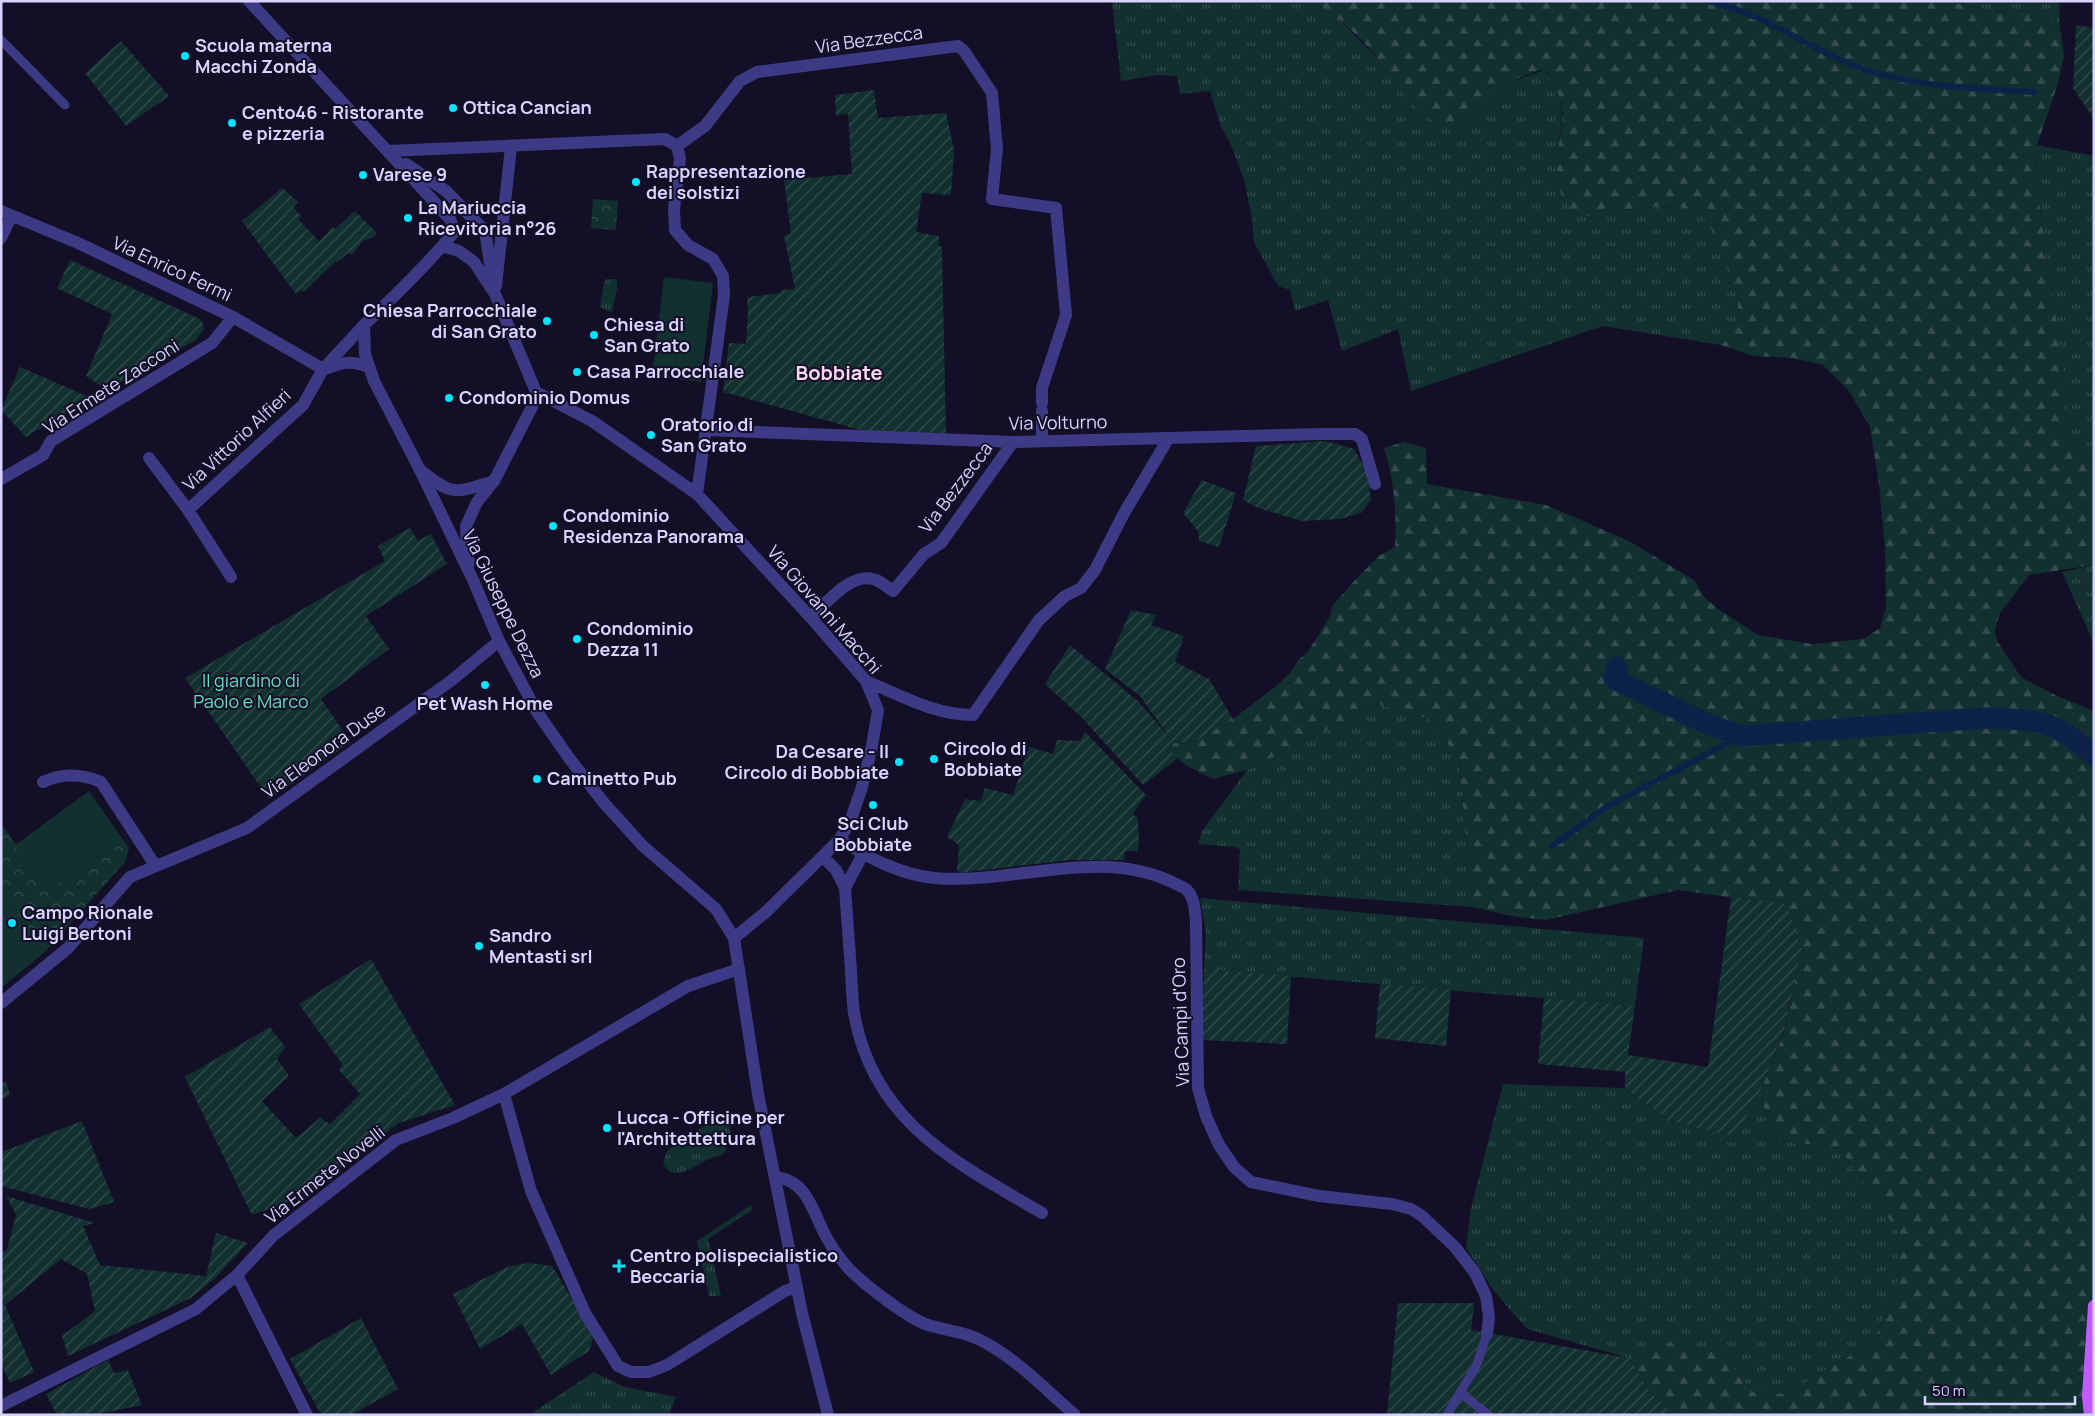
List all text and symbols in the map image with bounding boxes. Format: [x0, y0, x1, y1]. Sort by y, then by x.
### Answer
street label: Via Bezzecca [814, 20, 924, 58]
place label: Scuola materna Macchi Zonda [195, 33, 332, 78]
marker: Scuola materna Macchi Zonda [179, 50, 191, 62]
place label: Ottica Cancian [463, 95, 592, 119]
place label: Cento46 - Ristorante e pizzeria [242, 100, 424, 145]
marker: Ottica Cancian [447, 102, 459, 114]
marker: Cento46 - Ristorante e pizzeria [226, 117, 238, 129]
place label: Rappresentazione dei solstizi [646, 159, 806, 204]
place label: Varese 9 [373, 162, 447, 186]
marker: Varese 9 [357, 169, 369, 181]
marker: Rappresentazione dei solstizi [630, 176, 642, 188]
place label: La Mariuccia Ricevitoria n°26 [418, 195, 556, 240]
marker: La Mariuccia Ricevitoria n°26 [402, 212, 414, 224]
street label: Via Enrico Fermi [109, 230, 236, 306]
place label: Chiesa Parrocchiale di San Grato [363, 298, 537, 343]
place label: Chiesa di San Grato [604, 312, 690, 357]
marker: Chiesa Parrocchiale di San Grato [541, 315, 553, 327]
marker: Chiesa di San Grato [588, 329, 600, 341]
street label: Via Ermete Zacconi [38, 333, 183, 439]
place label: Casa Parrocchiale [587, 359, 744, 383]
district label: Bobbiate [796, 359, 882, 386]
marker: Casa Parrocchiale [571, 366, 583, 378]
street label: Via Vittorio Alfieri [177, 383, 296, 496]
place label: Condominio Domus [459, 385, 630, 409]
marker: Condominio Domus [443, 392, 455, 404]
street label: Via Volturno [1008, 409, 1107, 435]
place label: Oratorio di San Grato [661, 412, 753, 457]
marker: Oratorio di San Grato [645, 429, 657, 441]
street label: Via Bezzecca [913, 437, 997, 538]
place label: Condominio Residenza Panorama [563, 503, 744, 548]
marker: Condominio Residenza Panorama [547, 520, 559, 532]
street label: Via Giuseppe Dezza [458, 525, 550, 682]
street label: Via Giovanni Macchi [762, 540, 887, 679]
place label: Condominio Dezza 11 [587, 616, 693, 661]
marker: Condominio Dezza 11 [571, 633, 583, 645]
park label: Il giardino di Paolo e Marco [193, 668, 309, 713]
marker: Pet Wash Home [479, 679, 491, 691]
place label: Pet Wash Home [417, 691, 553, 715]
street label: Via Eleonora Duse [257, 697, 390, 803]
place label: Circolo di Bobbiate [944, 736, 1027, 781]
place label: Da Cesare - Il Circolo di Bobbiate [725, 739, 889, 784]
marker: Circolo di Bobbiate [928, 753, 940, 765]
marker: Da Cesare - Il Circolo di Bobbiate [893, 756, 905, 768]
place label: Caminetto Pub [547, 766, 677, 790]
marker: Caminetto Pub [531, 773, 543, 785]
marker: Sci Club Bobbiate [867, 799, 879, 811]
place label: Sci Club Bobbiate [834, 811, 912, 856]
place label: Campo Rionale Luigi Bertoni [22, 900, 153, 945]
marker: Campo Rionale Luigi Bertoni [6, 917, 18, 929]
place label: Sandro Mentasti srl [489, 923, 593, 968]
marker: Sandro Mentasti srl [473, 940, 485, 952]
street label: Via Campi d'Oro [1166, 957, 1194, 1087]
place label: Lucca - Officine per l'Architettettura [617, 1105, 785, 1150]
street label: Via Ermete Novelli [259, 1120, 389, 1229]
marker: Lucca - Officine per l'Architettettura [601, 1122, 613, 1134]
place label: Centro polispecialistico Beccaria [630, 1243, 838, 1288]
marker: Centro polispecialistico Beccaria [612, 1259, 626, 1273]
scale bar [1925, 1374, 2075, 1406]
text: 50 m [1932, 1380, 1966, 1401]

